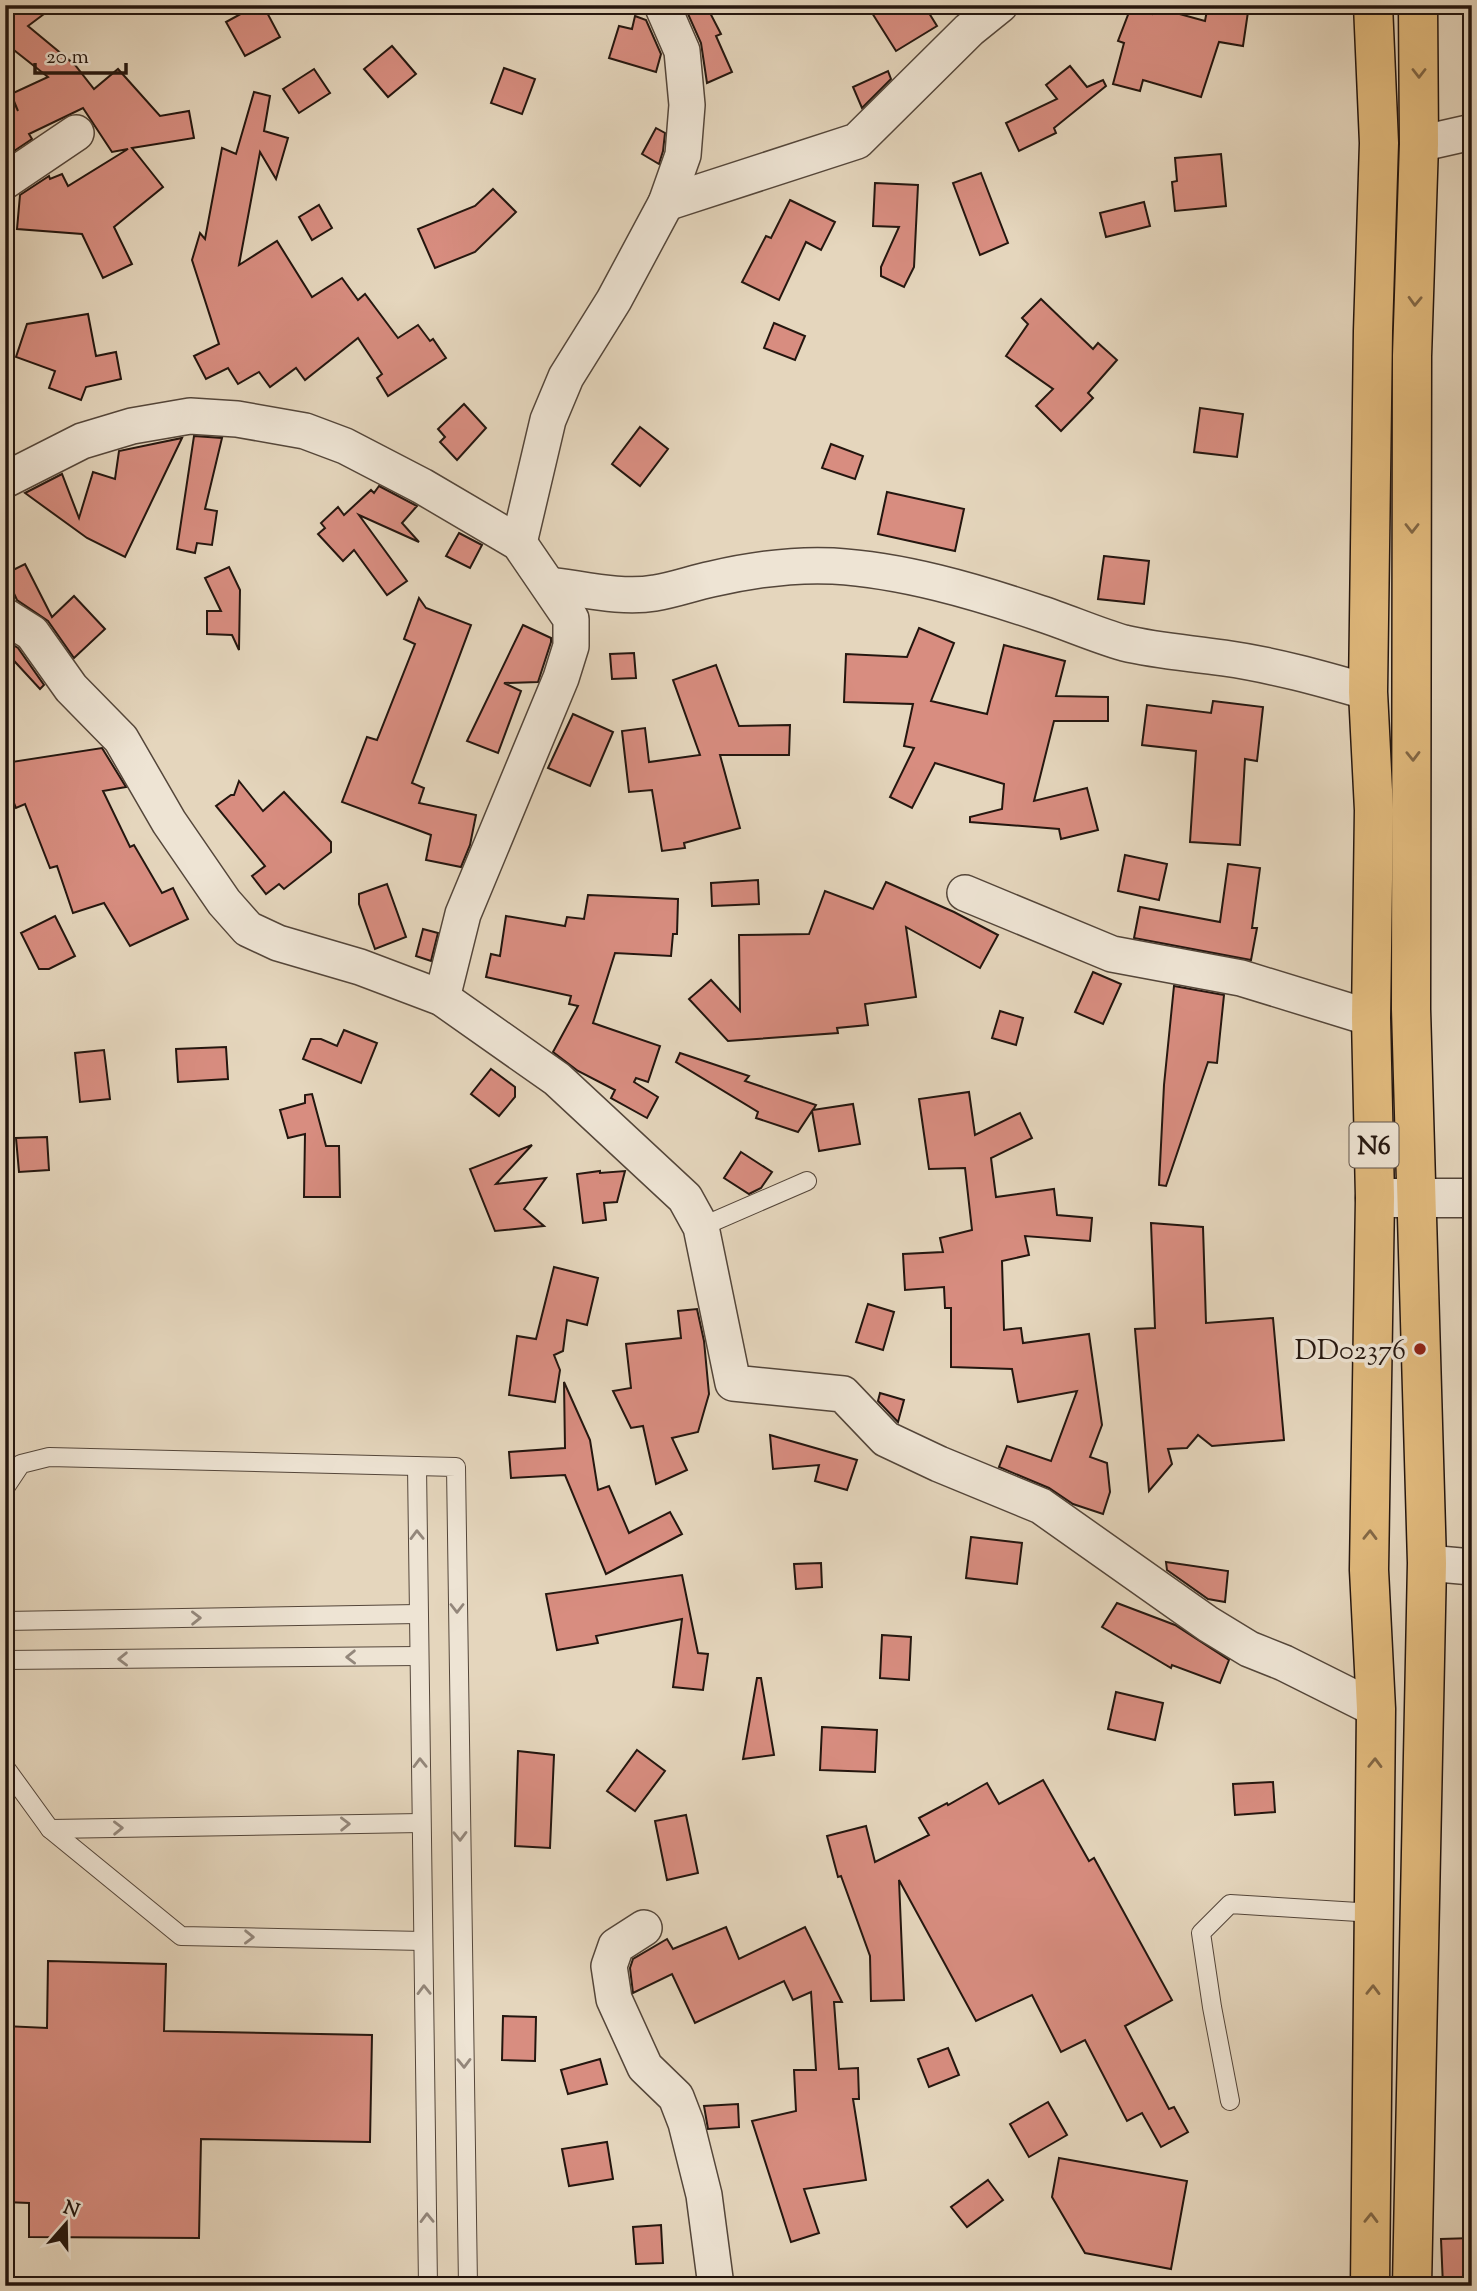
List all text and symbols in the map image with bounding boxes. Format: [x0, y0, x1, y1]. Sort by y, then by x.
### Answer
scale bar [35, 32, 126, 76]
text: 20 m [46, 43, 89, 73]
one-way arrow [1411, 69, 1427, 79]
one-way arrow [1407, 296, 1422, 307]
one-way arrow [1404, 524, 1420, 534]
one-way arrow [1405, 751, 1421, 762]
road number: N6 [1350, 1122, 1398, 1168]
place label: DD02376 [1295, 1332, 1406, 1372]
marker: DD02376 [1412, 1341, 1428, 1357]
one-way arrow [410, 1529, 425, 1540]
one-way arrow [1362, 1529, 1377, 1540]
one-way arrow [449, 1604, 465, 1614]
one-way arrow [191, 1610, 202, 1626]
one-way arrow [345, 1649, 356, 1665]
one-way arrow [118, 1651, 128, 1667]
one-way arrow [413, 1757, 428, 1768]
one-way arrow [1368, 1757, 1383, 1768]
one-way arrow [340, 1817, 351, 1832]
one-way arrow [113, 1820, 124, 1835]
one-way arrow [453, 1831, 468, 1842]
one-way arrow [244, 1930, 255, 1945]
one-way arrow [416, 1984, 432, 1995]
one-way arrow [1365, 1984, 1381, 1995]
one-way arrow [456, 2059, 472, 2069]
north arrow [32, 2190, 102, 2260]
text: N [59, 2195, 83, 2226]
one-way arrow [419, 2212, 435, 2222]
one-way arrow [1363, 2212, 1378, 2223]

